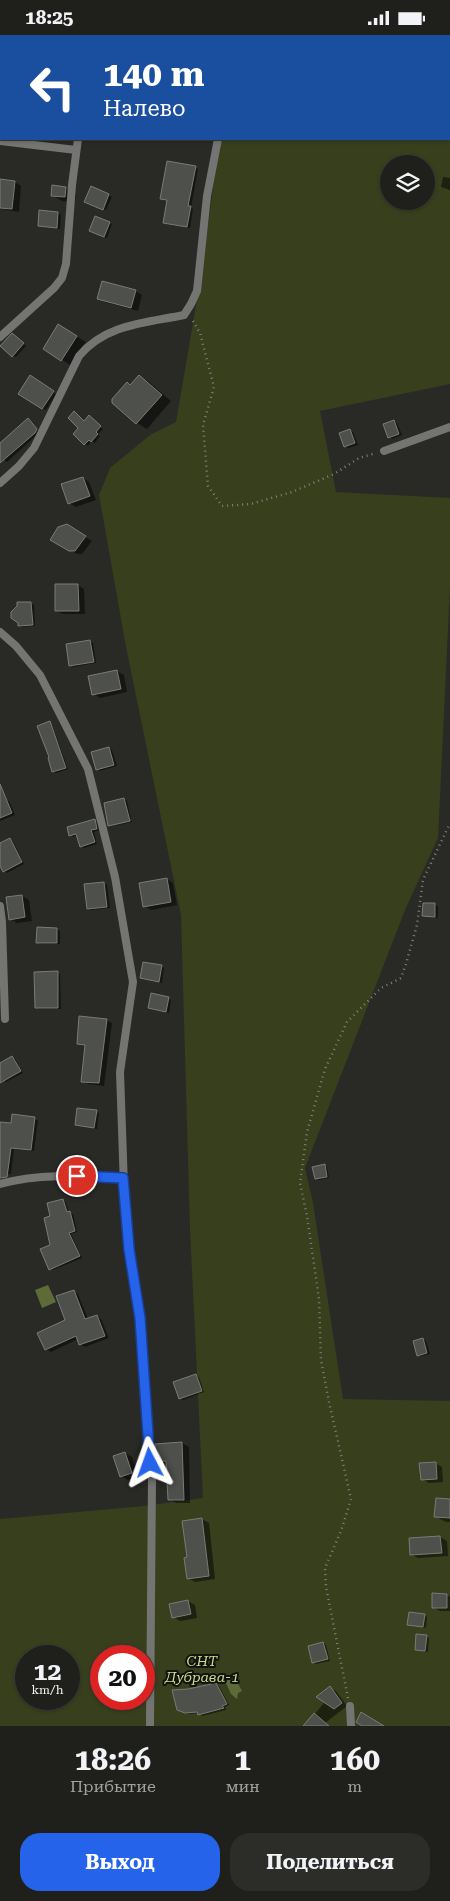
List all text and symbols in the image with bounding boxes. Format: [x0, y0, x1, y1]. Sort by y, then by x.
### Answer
text: 18:25 [25, 6, 74, 29]
text: 140 m [103, 54, 204, 95]
icon: left [20, 55, 85, 120]
text: Налево [103, 96, 186, 121]
map controls [380, 155, 435, 210]
button: layers [380, 155, 435, 210]
pin [56, 1155, 98, 1197]
icon: arrive [63, 1162, 91, 1190]
position arrow [123, 1436, 175, 1488]
speed limit sign: 20 [90, 1645, 155, 1710]
park label: СНТ Дубрава-1 [164, 1653, 239, 1685]
text: 12 [33, 1657, 62, 1686]
text: km/h [31, 1683, 64, 1697]
text: 18:26 [75, 1742, 151, 1777]
text: 1 [234, 1742, 251, 1777]
text: 160 [330, 1742, 380, 1777]
text: Прибытие [70, 1777, 156, 1796]
text: мин [226, 1777, 260, 1796]
text: m [348, 1777, 362, 1796]
button: Выход [20, 1833, 220, 1891]
button: Поделиться [230, 1833, 430, 1891]

